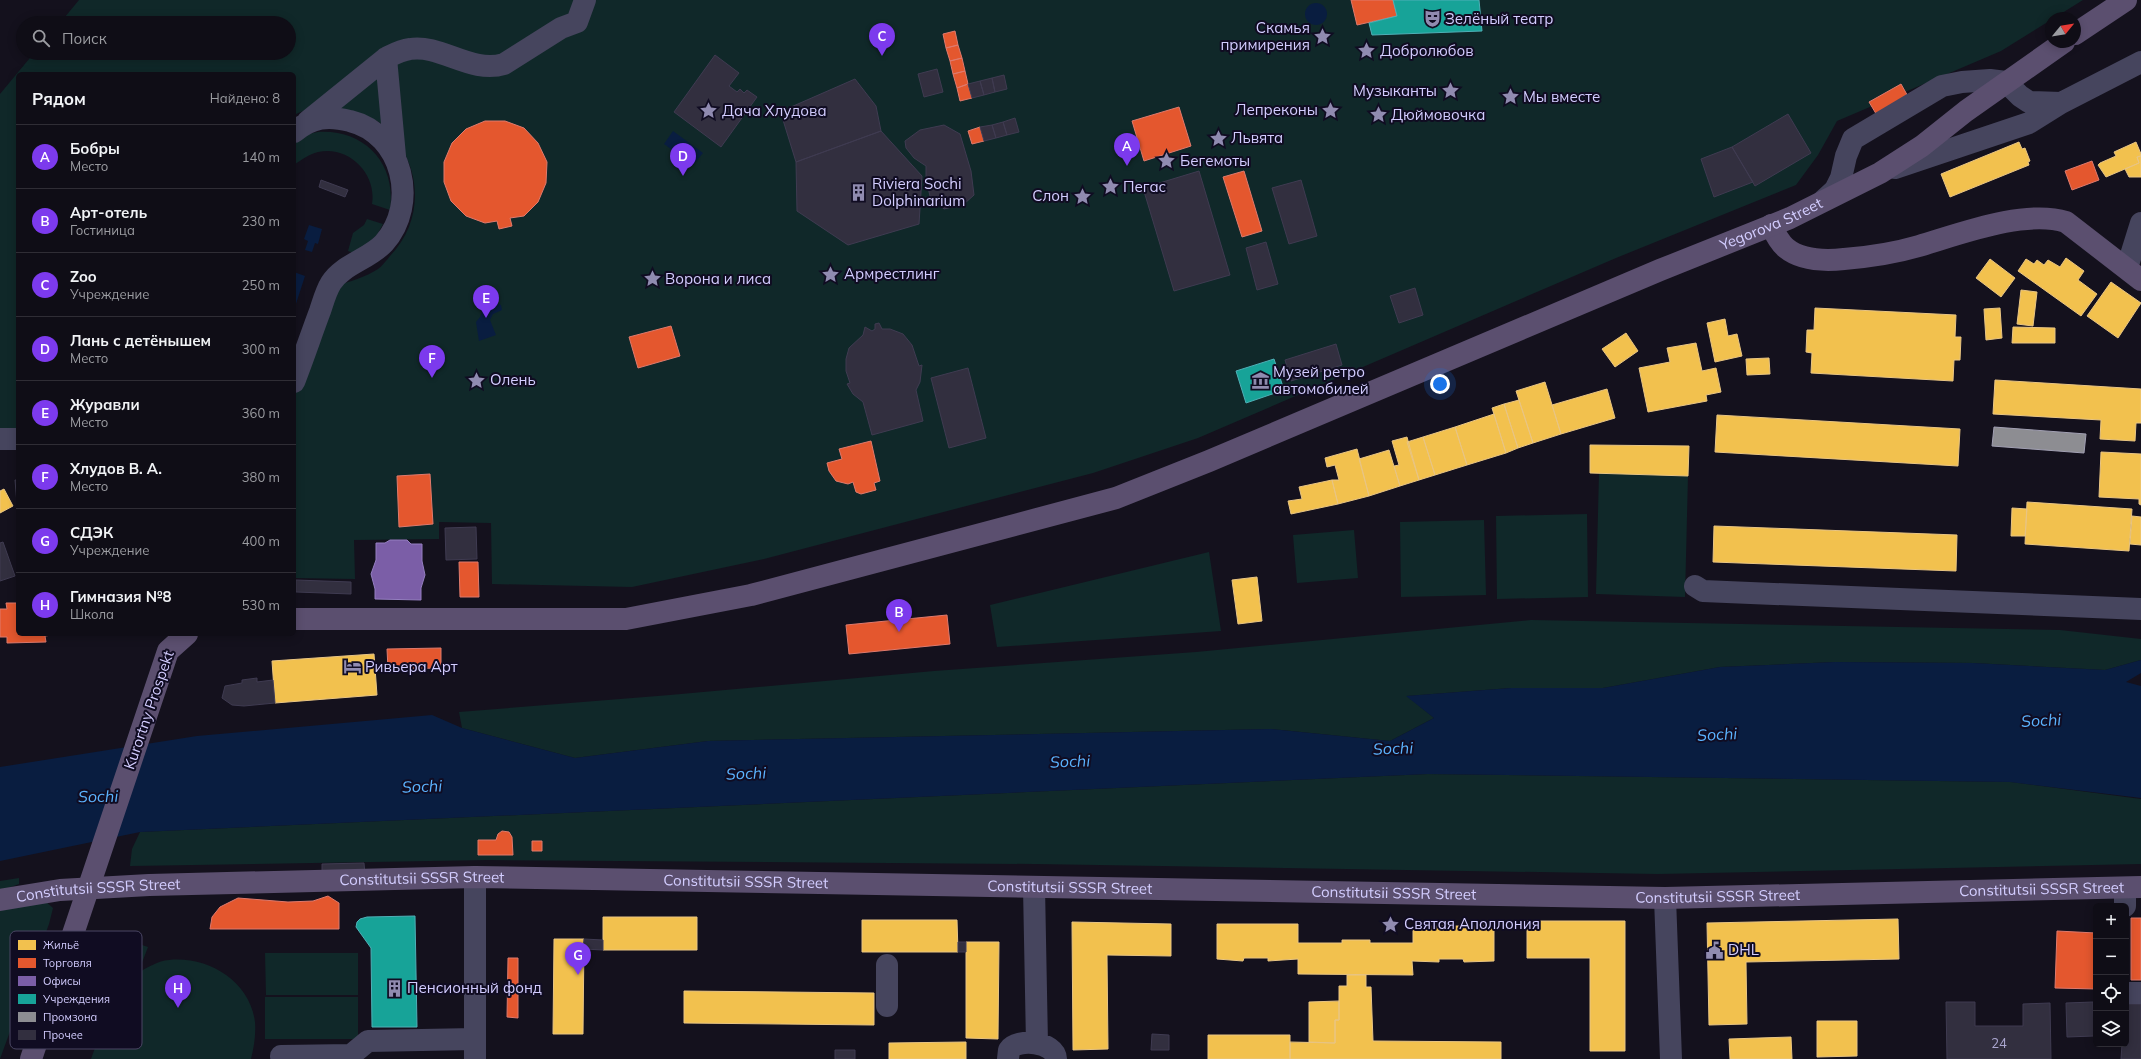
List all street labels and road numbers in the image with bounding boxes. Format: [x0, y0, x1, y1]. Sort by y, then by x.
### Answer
street label: Yegorova Street [1716, 193, 1825, 254]
street label: Kurortny Prospekt [119, 648, 178, 772]
street label: Constitutsii SSSR Street [339, 867, 505, 889]
street label: Constitutsii SSSR Street [663, 870, 829, 892]
street label: Constitutsii SSSR Street [15, 874, 181, 906]
street label: Constitutsii SSSR Street [987, 876, 1153, 898]
street label: Constitutsii SSSR Street [1959, 877, 2124, 900]
street label: Constitutsii SSSR Street [1311, 882, 1476, 904]
street label: Constitutsii SSSR Street [1635, 885, 1800, 907]

